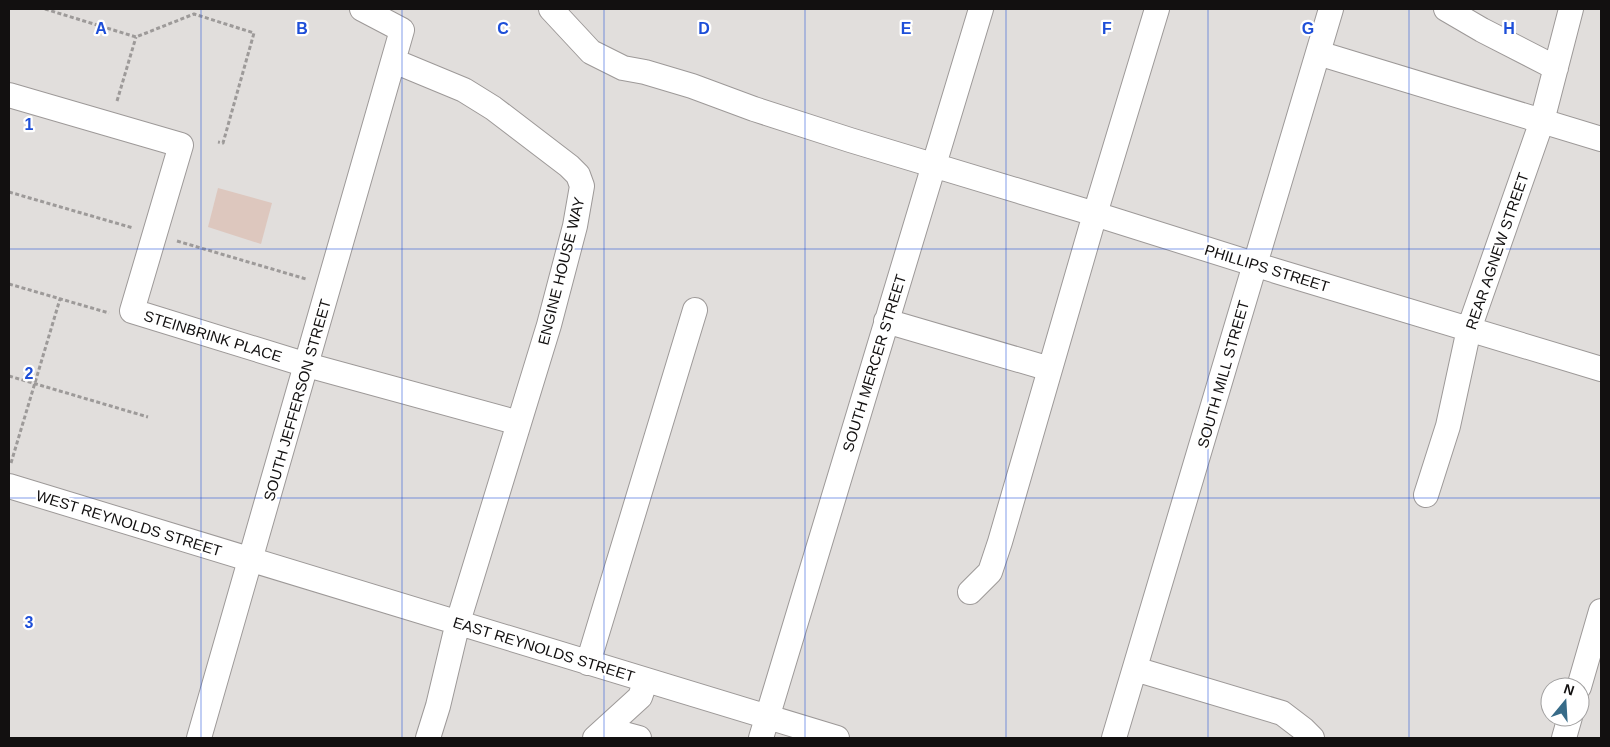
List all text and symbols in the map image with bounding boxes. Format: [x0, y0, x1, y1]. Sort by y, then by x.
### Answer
text: A [95, 20, 107, 37]
text: B [296, 20, 308, 37]
text: C [497, 20, 509, 37]
text: D [698, 20, 710, 37]
text: E [901, 20, 912, 37]
text: F [1102, 20, 1112, 37]
text: G [1302, 20, 1314, 37]
text: H [1503, 20, 1515, 37]
text: 1 [25, 116, 34, 133]
street label: REAR AGNEW STREET [1462, 170, 1532, 332]
street label: ENGINE HOUSE WAY [534, 195, 588, 347]
street label: PHILLIPS STREET [1203, 241, 1331, 295]
street label: SOUTH MERCER STREET [839, 272, 909, 454]
street label: SOUTH JEFFERSON STREET [260, 297, 334, 503]
street label: SOUTH MILL STREET [1194, 298, 1252, 450]
street label: STEINBRINK PLACE [142, 307, 284, 365]
text: 2 [25, 365, 34, 382]
street label: WEST REYNOLDS STREET [34, 487, 224, 559]
street label: EAST REYNOLDS STREET [451, 613, 637, 685]
text: 3 [25, 614, 34, 631]
north arrow [1540, 677, 1590, 727]
text: N [1562, 680, 1576, 699]

